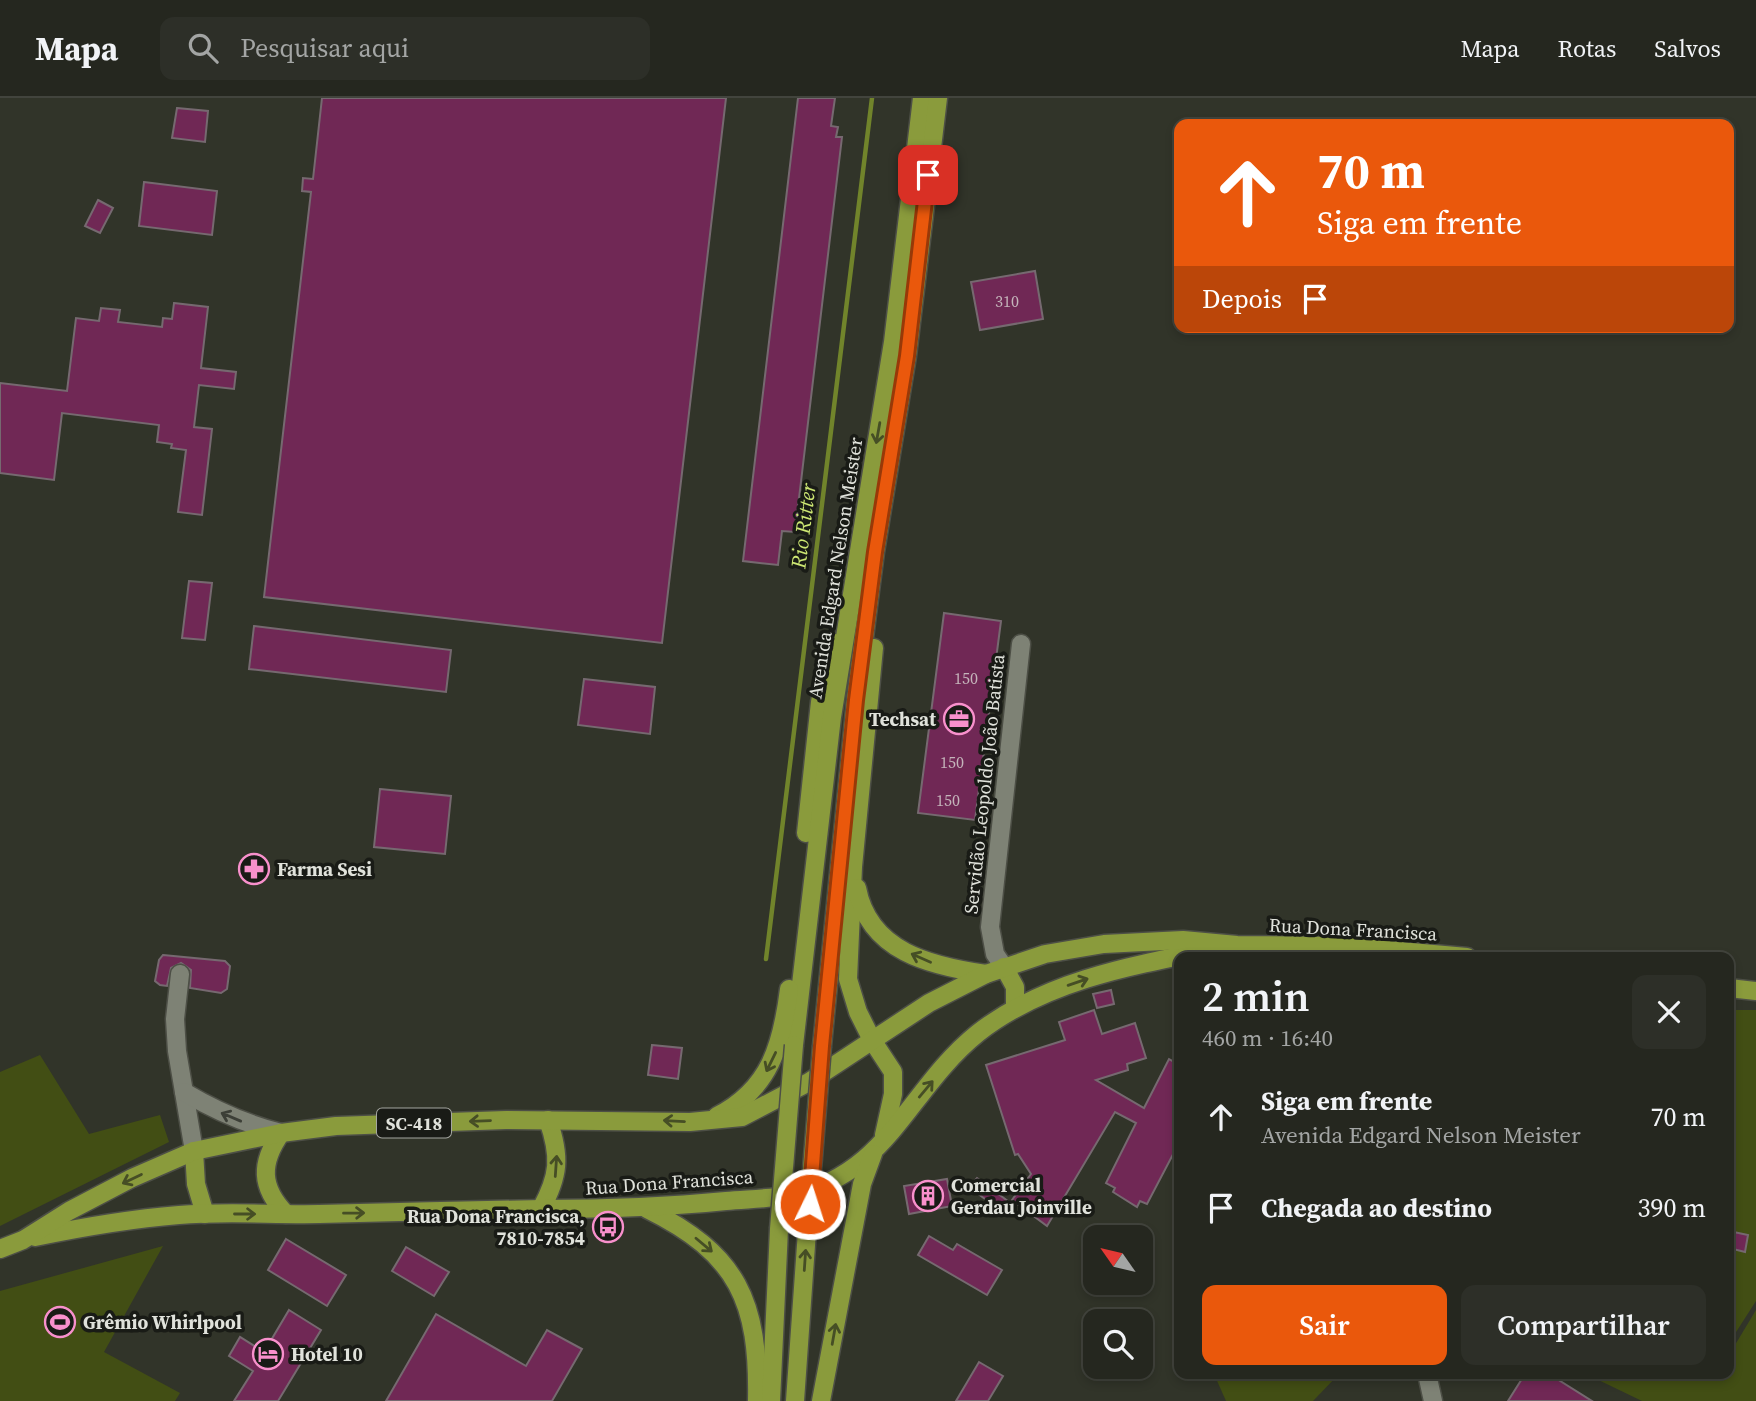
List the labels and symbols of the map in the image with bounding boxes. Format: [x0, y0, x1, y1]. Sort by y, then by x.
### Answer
pin [898, 145, 958, 205]
house number: 310 [995, 290, 1019, 312]
one-way arrow [871, 421, 884, 444]
street label: Avenida Edgard Nelson Meister [801, 436, 869, 700]
water label: Rio Ritter [783, 481, 823, 571]
street label: Servidão Leopoldo João Batista [957, 652, 1011, 915]
house number: 150 [954, 667, 978, 689]
office icon: Techsat [942, 702, 976, 736]
place label: Techsat [869, 706, 936, 732]
house number: 150 [940, 751, 964, 773]
house number: 150 [936, 789, 960, 811]
pharmacy icon: Farma Sesi [237, 852, 271, 886]
place label: Farma Sesi [277, 856, 372, 882]
street label: Rua Dona Francisca [1268, 912, 1438, 946]
one-way arrow [910, 951, 932, 964]
one-way arrow [1067, 975, 1089, 987]
one-way arrow [763, 1051, 777, 1072]
one-way arrow [917, 1080, 933, 1098]
road number: SC-418 [377, 1108, 451, 1138]
one-way arrow [220, 1110, 242, 1123]
one-way arrow [663, 1114, 686, 1127]
one-way arrow [468, 1115, 491, 1128]
one-way arrow [550, 1155, 563, 1178]
street label: Rua Dona Francisca [584, 1163, 754, 1201]
position arrow [773, 1167, 847, 1241]
one-way arrow [122, 1172, 143, 1186]
place label: Comercial Gerdau Joinville [951, 1172, 1092, 1220]
building icon: Comercial Gerdau Joinville [911, 1179, 945, 1213]
place label: Rua Dona Francisca, 7810-7854 [407, 1203, 585, 1251]
one-way arrow [342, 1206, 365, 1220]
one-way arrow [233, 1207, 256, 1221]
bus stop icon: Rua Dona Francisca, 7810-7854 [591, 1210, 625, 1244]
north arrow [1083, 1225, 1153, 1295]
one-way arrow [695, 1237, 713, 1253]
one-way arrow [799, 1249, 812, 1271]
sports icon: Grêmio Whirlpool [43, 1305, 77, 1339]
place label: Grêmio Whirlpool [83, 1309, 242, 1335]
one-way arrow [827, 1323, 841, 1346]
hotel icon: Hotel 10 [251, 1337, 285, 1371]
place label: Hotel 10 [291, 1341, 363, 1367]

